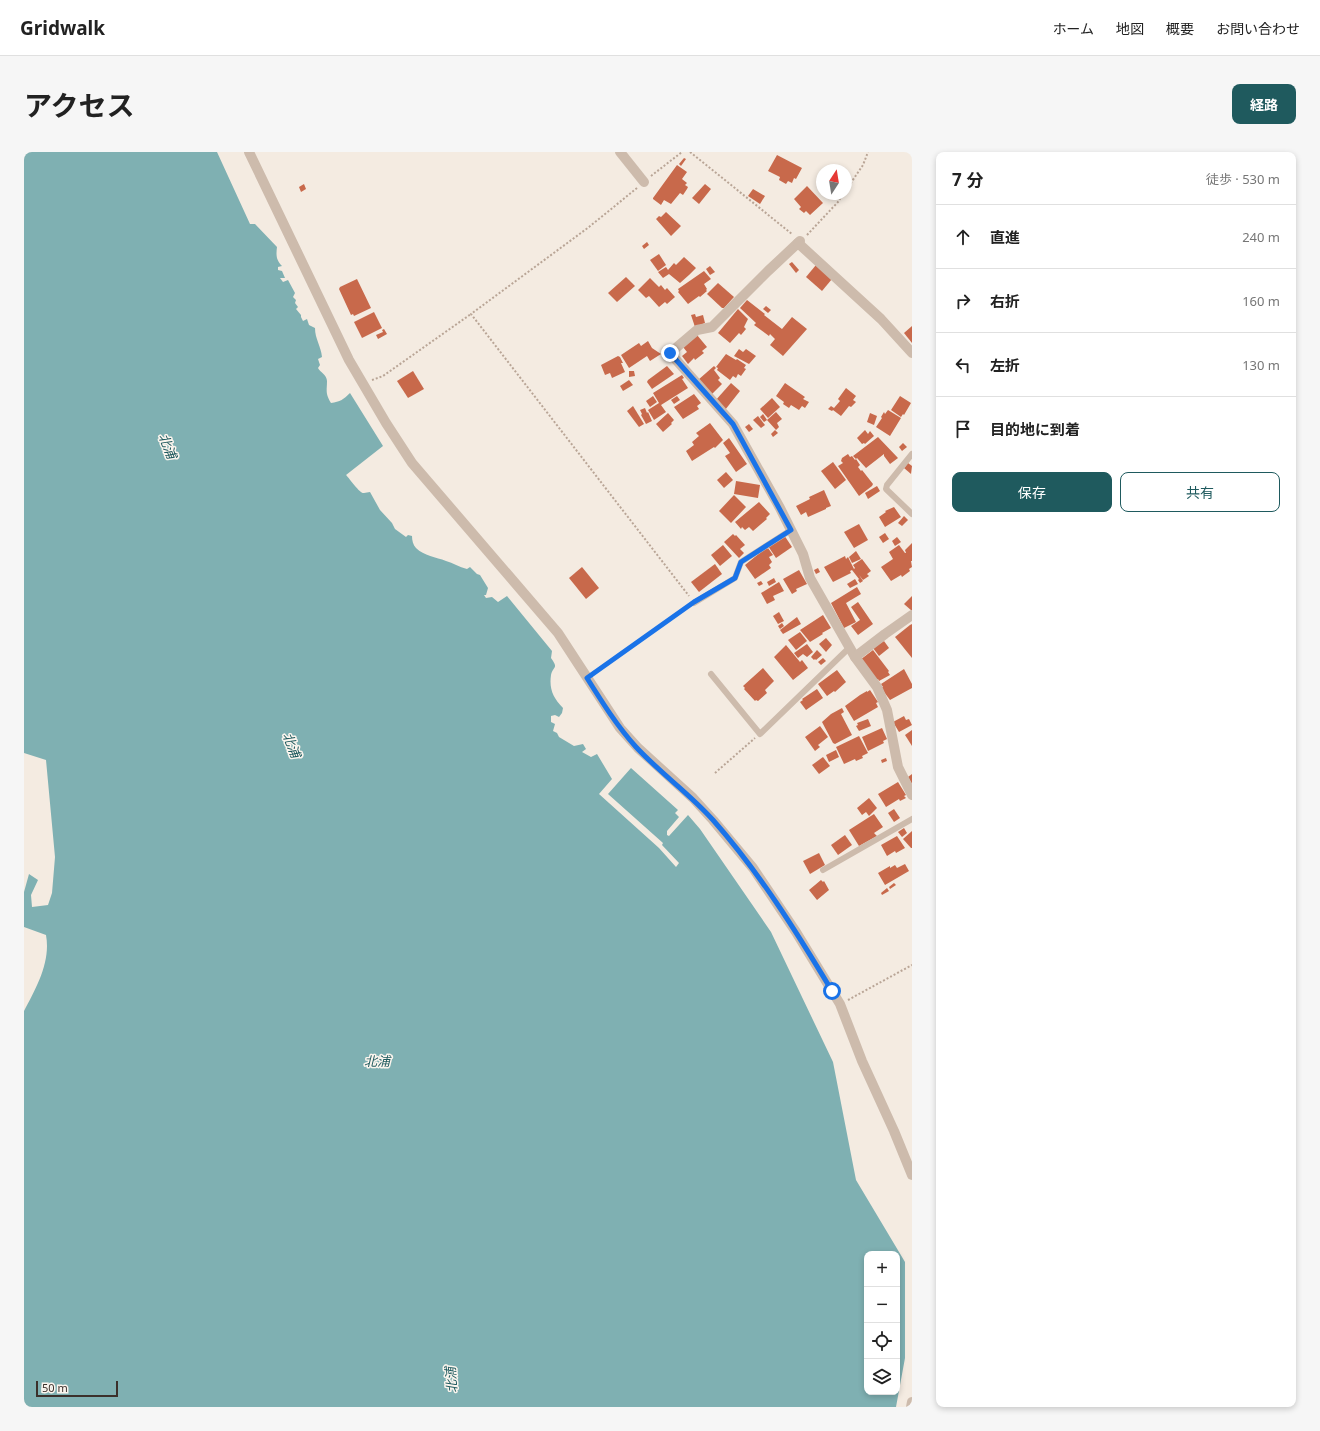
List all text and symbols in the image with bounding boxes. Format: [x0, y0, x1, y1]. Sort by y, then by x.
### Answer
text: Gridwalk [20, 15, 105, 41]
text: ホーム [1052, 19, 1094, 38]
text: 地図 [1116, 19, 1144, 38]
text: 概要 [1166, 19, 1194, 38]
text: お問い合わせ [1216, 19, 1300, 38]
button: 経路 [1232, 84, 1296, 124]
text: アクセス [24, 86, 135, 124]
north arrow [816, 164, 852, 200]
text: 7 分 [952, 168, 983, 191]
text: 徒歩 · 530 m [1206, 170, 1280, 188]
icon: ahead [952, 226, 974, 248]
text: 直進 [990, 227, 1020, 247]
text: 240 m [1242, 228, 1280, 246]
icon: right [952, 290, 974, 312]
text: 右折 [990, 291, 1020, 311]
text: 160 m [1242, 292, 1280, 310]
route end [661, 344, 679, 362]
icon: left [952, 354, 974, 376]
text: 左折 [990, 355, 1020, 375]
text: 130 m [1242, 356, 1280, 374]
icon: arrive [952, 418, 974, 440]
text: 目的地に到着 [990, 419, 1080, 439]
water label: 北浦 [155, 431, 182, 463]
button: 保存 [952, 472, 1112, 512]
button: 共有 [1120, 472, 1280, 512]
water label: 北浦 [279, 730, 306, 762]
route start [823, 982, 841, 1000]
water label: 北浦 [364, 1052, 392, 1070]
map controls [864, 1251, 900, 1395]
button: + [864, 1251, 900, 1287]
button: − [864, 1287, 900, 1323]
button: locate [864, 1323, 900, 1359]
button: layers [864, 1359, 900, 1395]
water label: 北浦 [441, 1364, 461, 1394]
scale bar [36, 1379, 118, 1398]
text: 50 m [42, 1380, 68, 1395]

